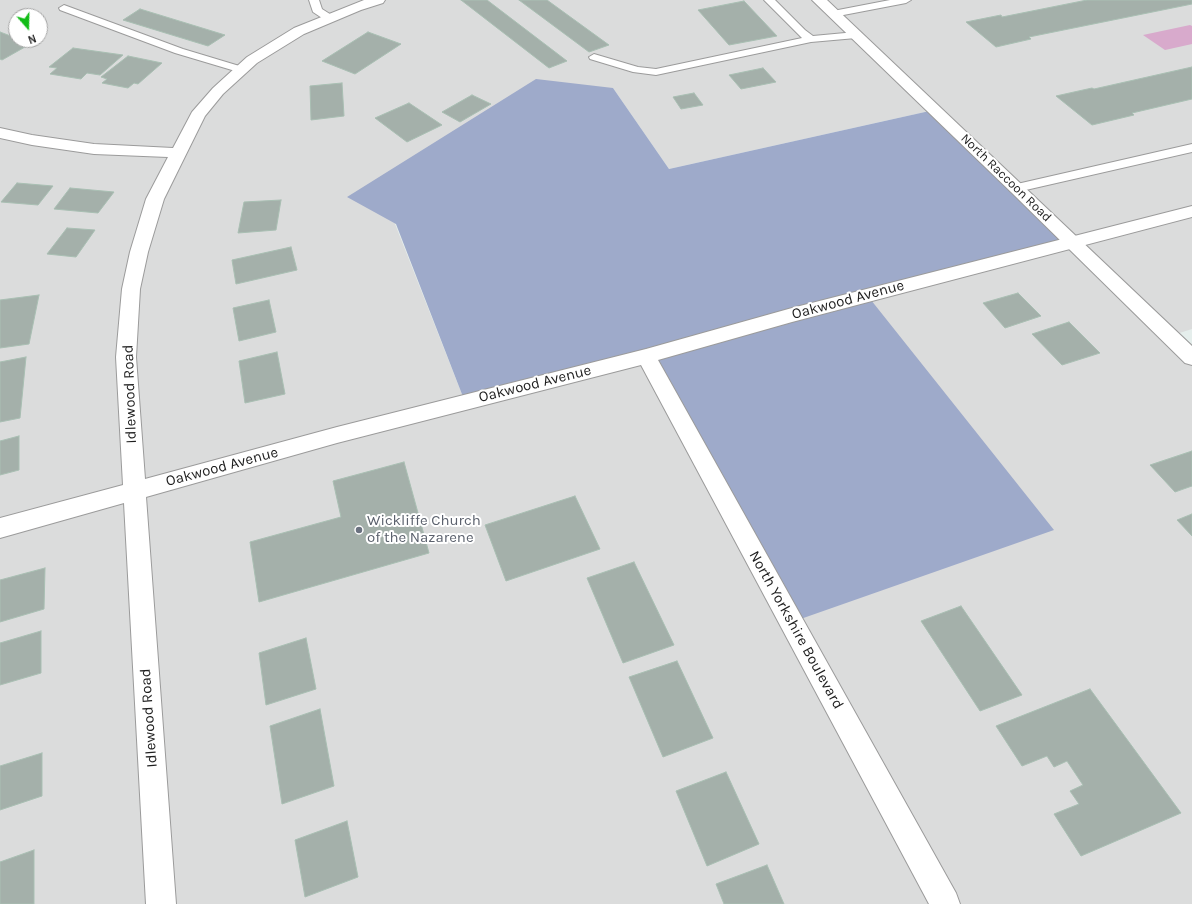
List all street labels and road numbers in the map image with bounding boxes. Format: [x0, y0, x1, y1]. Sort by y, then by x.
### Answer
street label: North Raccoon Road [957, 131, 1055, 225]
street label: Oakwood Avenue [790, 276, 906, 324]
street label: Idlewood Road [119, 344, 141, 444]
street label: Oakwood Avenue [477, 361, 593, 407]
street label: Oakwood Avenue [164, 443, 280, 491]
street label: North Yorkshire Boulevard [745, 548, 847, 712]
street label: Idlewood Road [137, 668, 161, 768]

